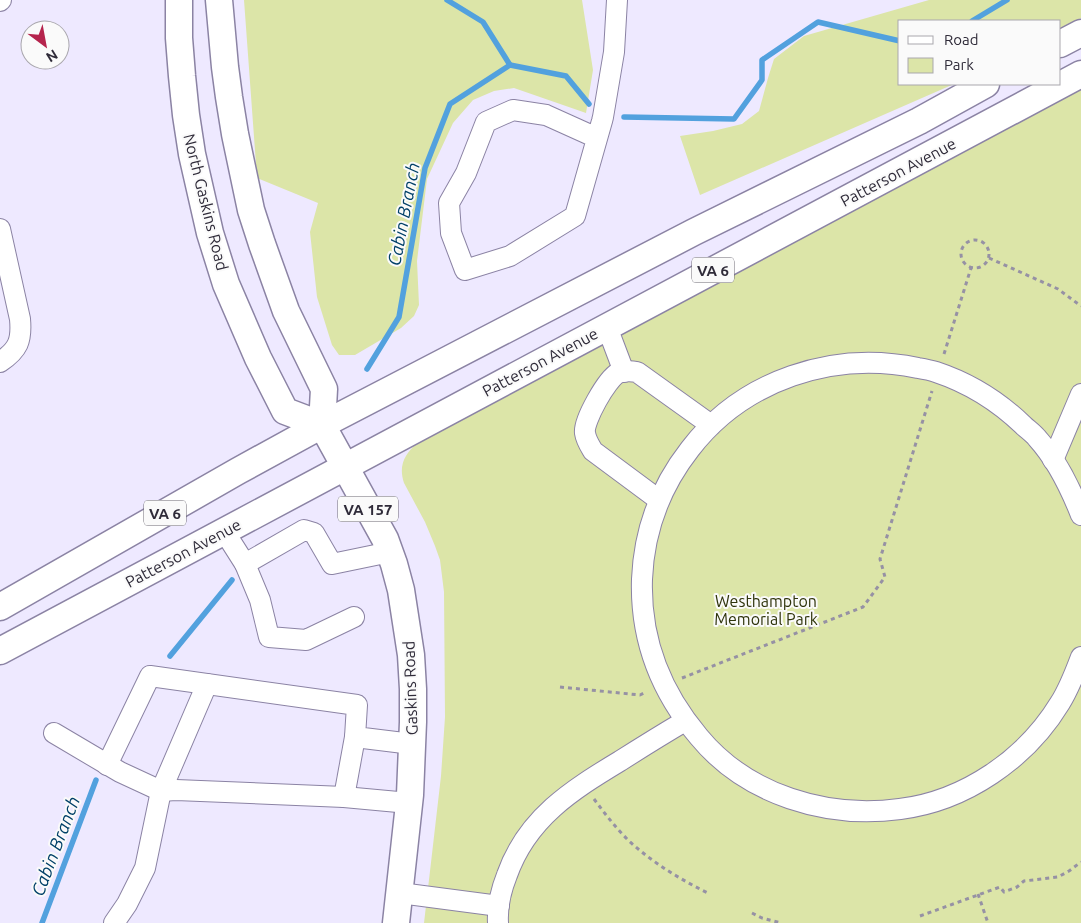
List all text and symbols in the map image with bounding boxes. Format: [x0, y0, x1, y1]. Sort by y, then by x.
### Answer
north arrow [20, 20, 70, 70]
legend [898, 20, 1061, 85]
text: Road [944, 31, 979, 48]
text: N [43, 46, 61, 66]
text: Park [944, 56, 974, 73]
street label: North Gaskins Road [180, 132, 232, 272]
street label: Patterson Avenue [837, 134, 959, 210]
water label: Cabin Branch [383, 161, 423, 267]
road number: VA 6 [692, 258, 734, 282]
street label: Patterson Avenue [479, 324, 601, 400]
road number: VA 157 [338, 496, 398, 522]
road number: VA 6 [144, 500, 186, 526]
street label: Patterson Avenue [122, 515, 244, 591]
park label: Westhampton Memorial Park [714, 592, 818, 628]
street label: Gaskins Road [399, 641, 421, 735]
water label: Cabin Branch [27, 793, 83, 899]

